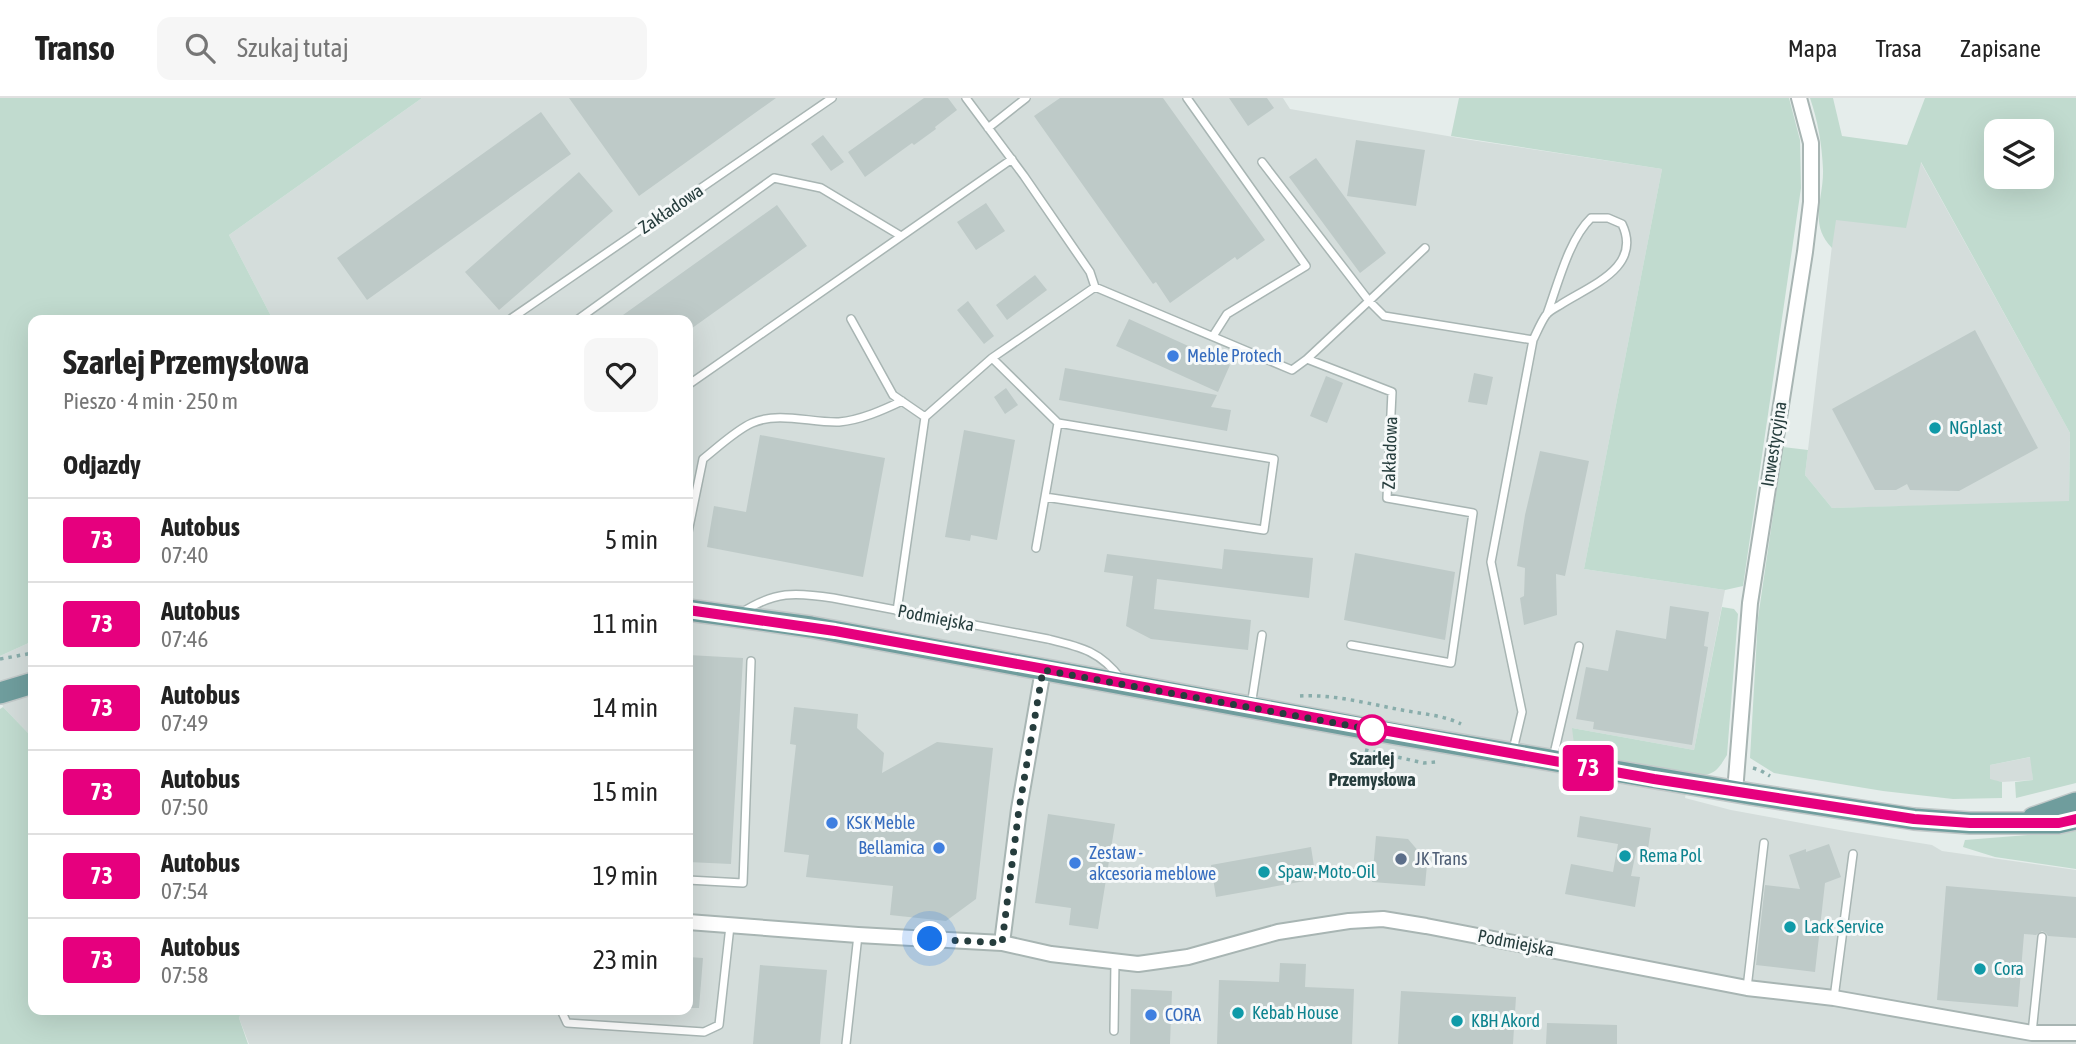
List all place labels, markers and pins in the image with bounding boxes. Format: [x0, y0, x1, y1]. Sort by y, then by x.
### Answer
place label: Meble Protech [1187, 345, 1282, 366]
marker: Meble Protech [1165, 348, 1181, 364]
place label: NGplast [1949, 417, 2002, 438]
marker: NGplast [1927, 420, 1943, 436]
marker: Szarlej Przemysłowa [1357, 715, 1387, 745]
place label: Szarlej Przemysłowa [1328, 748, 1416, 790]
place label: KSK Meble [846, 812, 915, 833]
marker: KSK Meble [824, 815, 840, 831]
place label: Bellamica [858, 837, 925, 858]
marker: Bellamica [931, 840, 947, 856]
place label: Zestaw - akcesoria meblowe [1089, 842, 1216, 884]
place label: Rema Pol [1639, 845, 1702, 866]
place label: JK Trans [1415, 848, 1467, 869]
marker: Rema Pol [1617, 848, 1633, 864]
marker: JK Trans [1393, 851, 1409, 867]
marker: Zestaw - akcesoria meblowe [1067, 855, 1083, 871]
place label: Spaw-Moto-Oil [1278, 861, 1376, 882]
marker: Spaw-Moto-Oil [1256, 864, 1272, 880]
place label: Lack Service [1804, 916, 1884, 937]
marker: Lack Service [1782, 919, 1798, 935]
place label: Cora [1994, 958, 2024, 979]
marker: Cora [1972, 961, 1988, 977]
place label: Kebab House [1252, 1002, 1339, 1023]
place label: CORA [1165, 1004, 1201, 1025]
marker: Kebab House [1230, 1005, 1246, 1021]
marker: CORA [1143, 1007, 1159, 1023]
place label: KBH Akord [1471, 1010, 1540, 1031]
marker: KBH Akord [1449, 1013, 1465, 1029]

